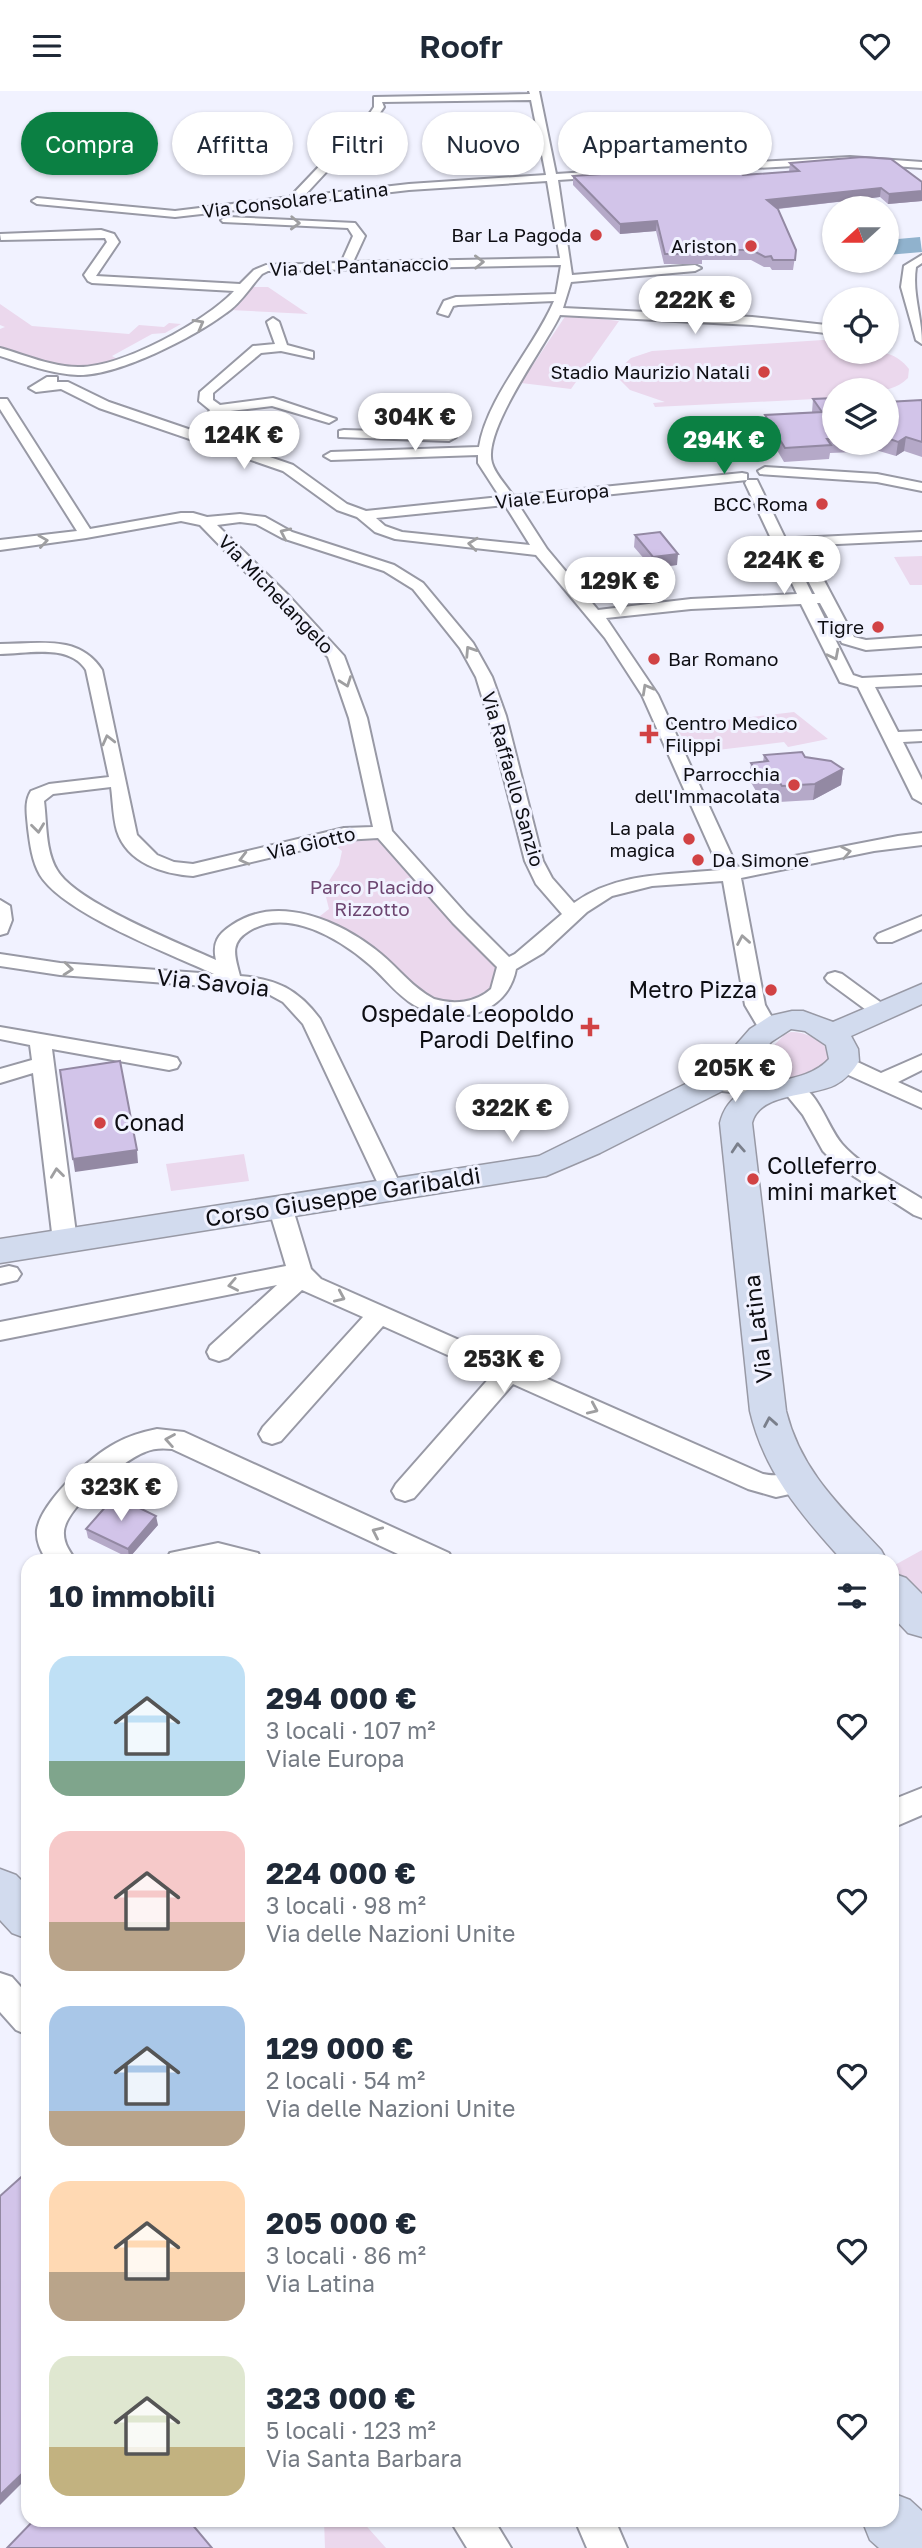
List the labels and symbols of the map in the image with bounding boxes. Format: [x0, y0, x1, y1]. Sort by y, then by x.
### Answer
street label: Via Consolare Latina [201, 177, 389, 222]
north arrow [822, 196, 900, 273]
one-way arrow [290, 215, 301, 230]
place label: Bar La Pagoda [451, 223, 582, 246]
marker: Bar La Pagoda [588, 227, 604, 243]
place label: Ariston [671, 234, 737, 257]
marker: Ariston [743, 238, 759, 254]
street label: Via del Pantanaccio [269, 251, 449, 280]
one-way arrow [473, 254, 484, 269]
pin: 222K € [638, 277, 752, 336]
one-way arrow [192, 319, 205, 332]
place label: Stadio Maurizio Natali [550, 360, 750, 383]
marker: Stadio Maurizio Natali [756, 364, 772, 380]
pin: 304K € [358, 393, 472, 453]
pin: 124K € [187, 411, 301, 471]
pin: 294K € [667, 417, 781, 476]
street label: Viale Europa [494, 478, 610, 513]
place label: BCC Roma [713, 492, 808, 515]
marker: BCC Roma [814, 496, 830, 512]
one-way arrow [280, 527, 292, 541]
street label: Via Michelangelo [214, 529, 339, 658]
one-way arrow [37, 533, 49, 548]
one-way arrow [467, 537, 479, 552]
pin: 224K € [727, 537, 841, 596]
pin: 129K € [563, 557, 677, 617]
place label: Tigre [817, 615, 864, 638]
marker: Tigre [870, 619, 886, 635]
one-way arrow [465, 646, 478, 659]
place label: Bar Romano [668, 647, 778, 670]
one-way arrow [825, 648, 839, 660]
marker: Bar Romano [646, 651, 662, 667]
one-way arrow [338, 675, 352, 687]
one-way arrow [641, 684, 655, 697]
street label: Via Raffaello Sanzio [477, 689, 549, 869]
place label: Centro Medico Filippi [665, 711, 797, 756]
marker: Centro Medico Filippi [639, 724, 659, 744]
one-way arrow [102, 734, 117, 746]
place label: Parrocchia dell'Immacolata [635, 762, 780, 807]
marker: Parrocchia dell'Immacolata [786, 777, 802, 793]
place label: La pala magica [609, 816, 675, 861]
street label: Via Giotto [265, 821, 357, 864]
one-way arrow [31, 822, 46, 834]
marker: La pala magica [681, 831, 697, 847]
one-way arrow [840, 846, 852, 861]
place label: Da Simone [712, 848, 809, 871]
one-way arrow [238, 851, 250, 865]
marker: Da Simone [690, 852, 706, 868]
park label: Parco Placido Rizzotto [310, 875, 434, 920]
one-way arrow [736, 934, 751, 946]
one-way arrow [62, 961, 73, 976]
street label: Via Savoia [155, 962, 271, 1002]
place label: Metro Pizza [628, 975, 757, 1003]
marker: Metro Pizza [763, 982, 779, 998]
place label: Ospedale Leopoldo Parodi Delfino [361, 999, 574, 1053]
marker: Ospedale Leopoldo Parodi Delfino [580, 1017, 600, 1037]
pin: 205K € [678, 1045, 792, 1104]
pin: 322K € [455, 1084, 569, 1144]
place label: Conad [114, 1108, 185, 1136]
marker: Conad [92, 1115, 108, 1131]
one-way arrow [731, 1142, 746, 1153]
place label: Colleferro mini market [767, 1151, 897, 1205]
street label: Corso Giuseppe Garibaldi [203, 1160, 482, 1232]
one-way arrow [50, 1167, 65, 1179]
marker: Colleferro mini market [745, 1171, 761, 1187]
street label: Via Latina [736, 1273, 778, 1385]
one-way arrow [227, 1277, 239, 1292]
one-way arrow [332, 1289, 345, 1303]
pin: 253K € [447, 1335, 561, 1395]
one-way arrow [585, 1401, 598, 1415]
one-way arrow [763, 1417, 778, 1429]
one-way arrow [164, 1433, 176, 1448]
pin: 323K € [64, 1463, 178, 1523]
one-way arrow [372, 1527, 384, 1541]

